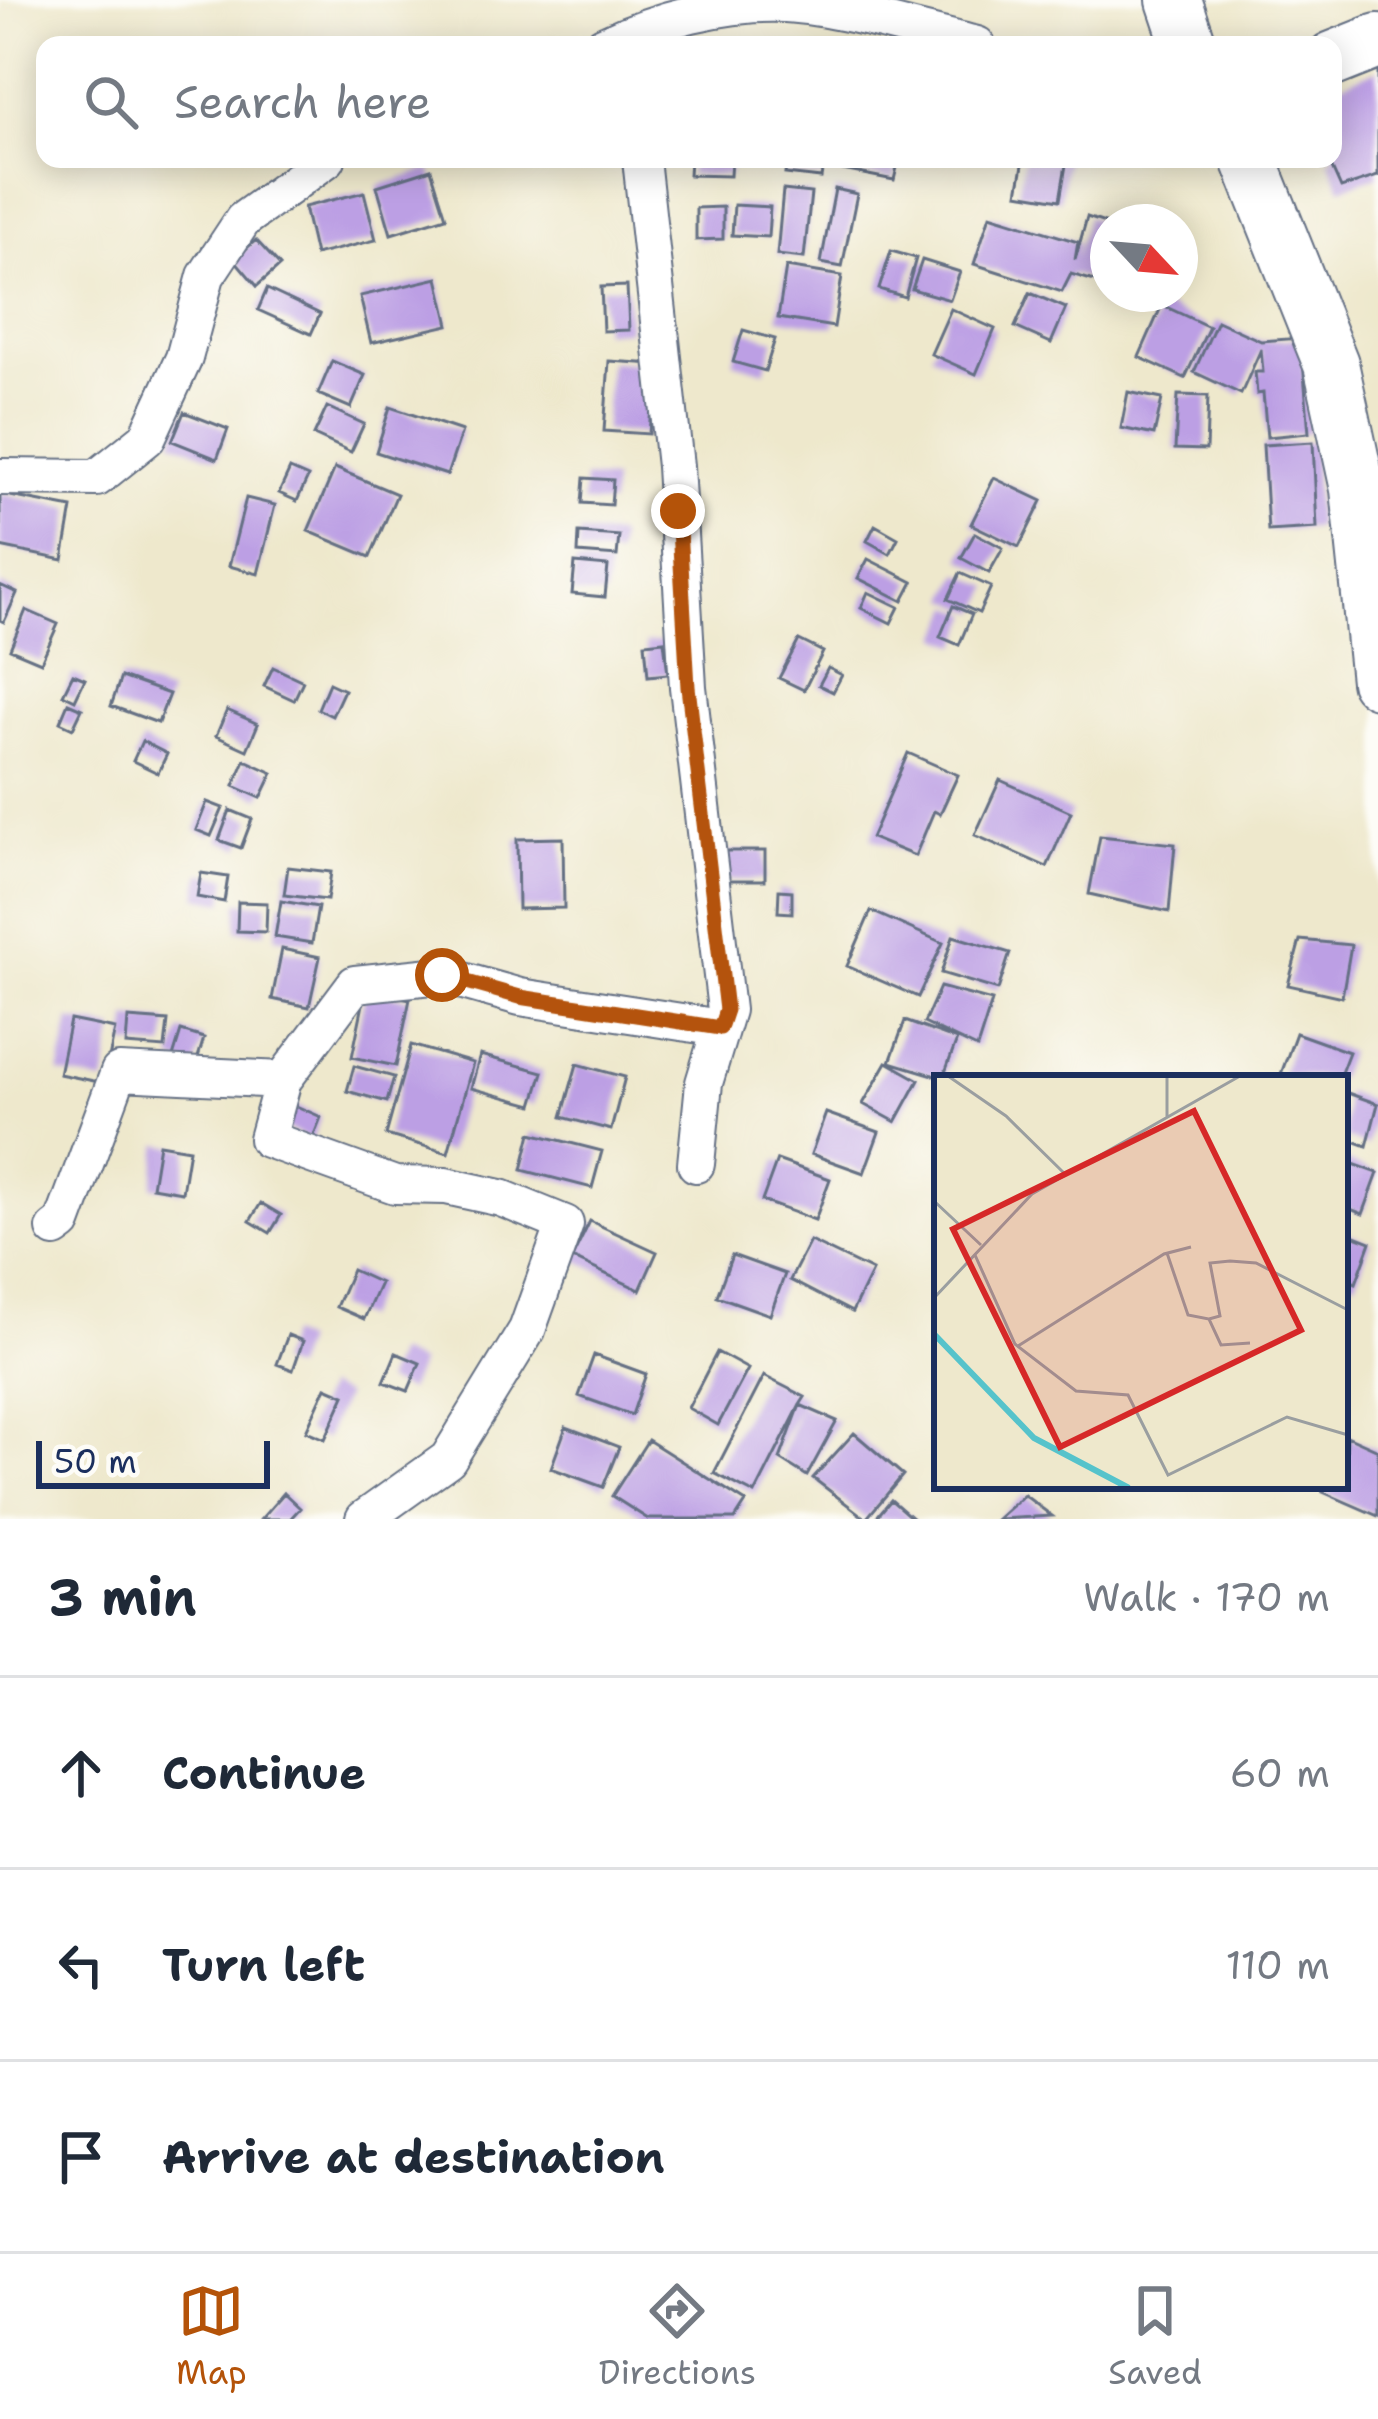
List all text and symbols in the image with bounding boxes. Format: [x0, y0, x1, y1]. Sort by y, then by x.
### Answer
search box [36, 36, 1342, 168]
icon: search [78, 69, 144, 135]
text: Search here [174, 72, 431, 132]
north arrow [1090, 204, 1198, 312]
route end [651, 484, 705, 538]
route start [415, 948, 469, 1002]
inset map [934, 1075, 1348, 1489]
scale bar [36, 1435, 270, 1488]
text: 50 m [54, 1439, 137, 1484]
text: 3 min [48, 1563, 197, 1631]
text: Walk · 170 m [1083, 1571, 1330, 1623]
icon: ahead [48, 1740, 114, 1806]
text: Continue [162, 1743, 366, 1803]
text: 60 m [1230, 1747, 1330, 1799]
icon: left [48, 1932, 114, 1998]
text: Turn left [162, 1935, 365, 1995]
text: 110 m [1226, 1939, 1330, 1991]
icon: arrive [48, 2124, 114, 2190]
text: Arrive at destination [162, 2127, 665, 2187]
tab: Map [176, 2278, 247, 2395]
tab: Directions [599, 2278, 756, 2395]
tab: Saved [1108, 2278, 1202, 2395]

